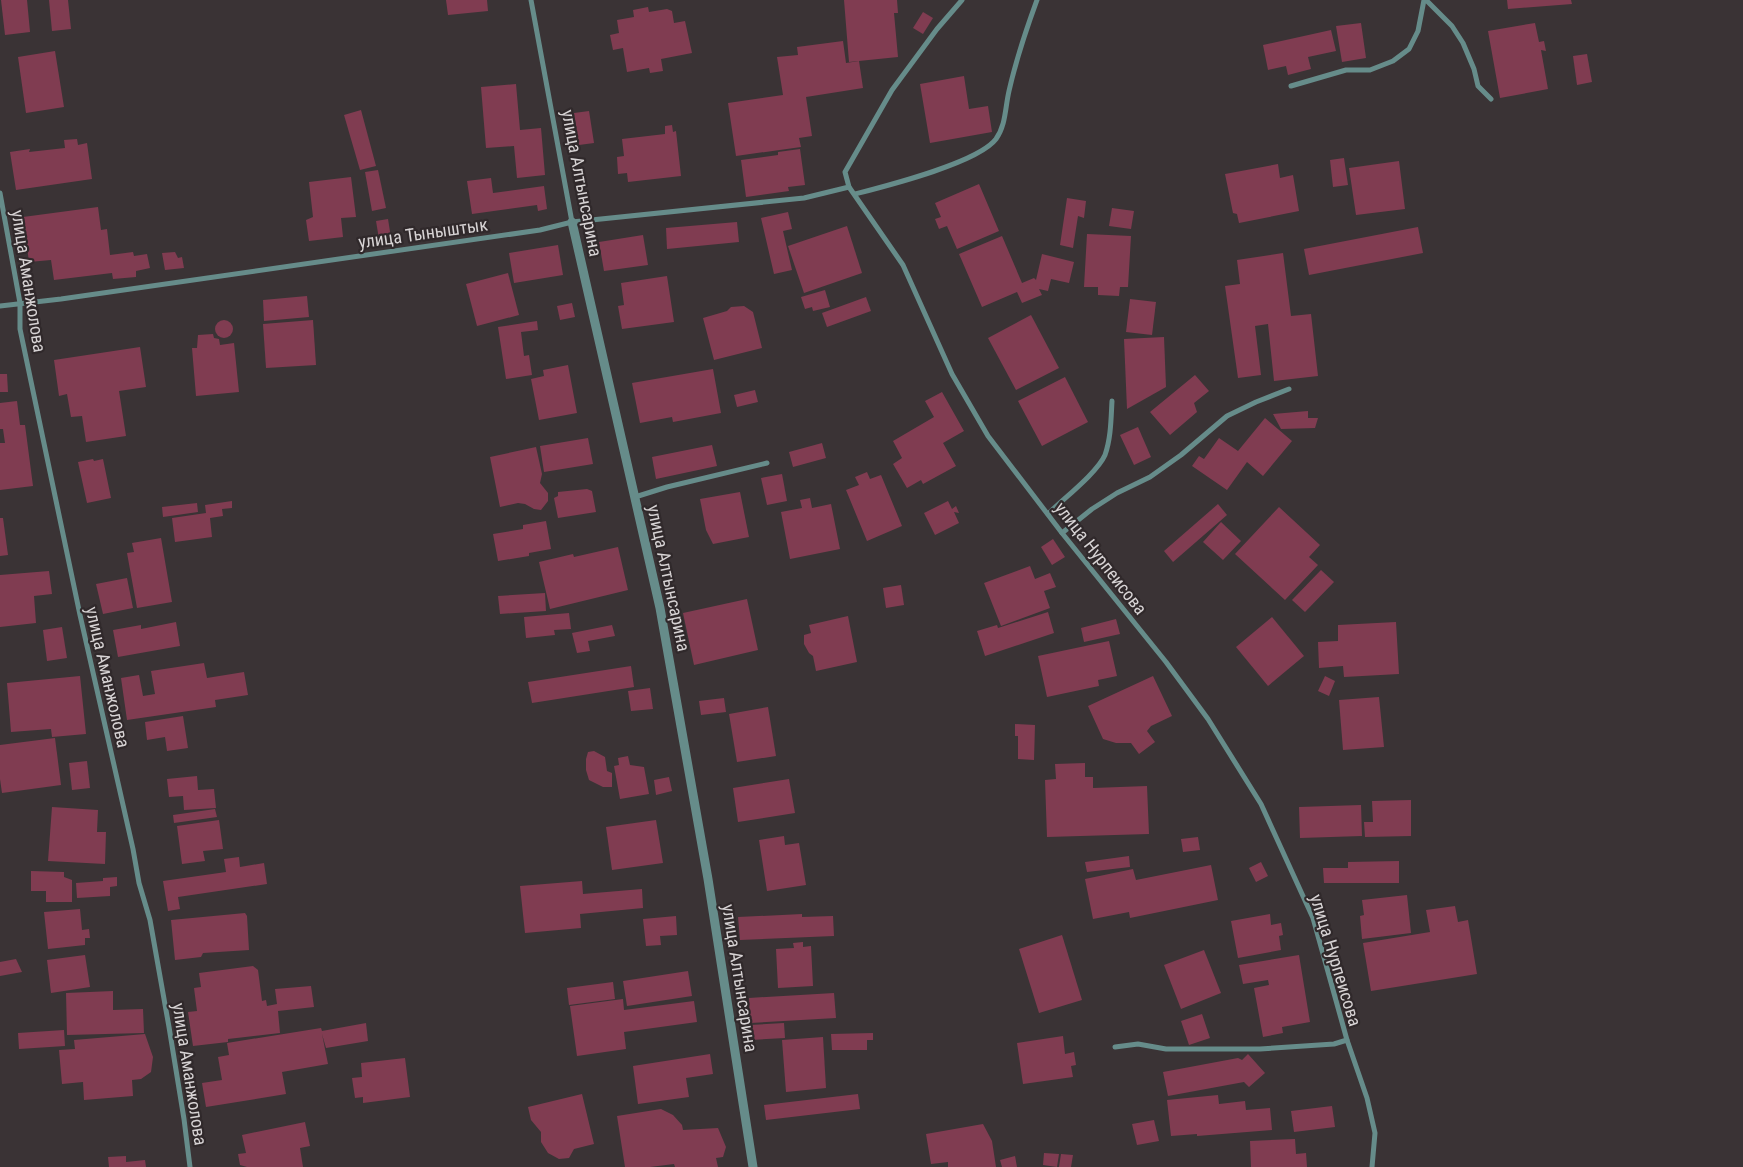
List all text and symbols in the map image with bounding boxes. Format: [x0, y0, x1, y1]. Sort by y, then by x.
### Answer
street label: улица Алтынсарина [557, 108, 607, 258]
street label: улица Аманжолова [7, 208, 51, 354]
street label: улица Тыныштык [357, 213, 489, 252]
street label: улица Нурпеисова [1051, 498, 1151, 618]
street label: улица Алтынсарина [643, 503, 695, 653]
street label: улица Аманжолова [82, 604, 134, 750]
street label: улица Нурпеисова [1306, 891, 1366, 1029]
street label: улица Алтынсарина [718, 903, 762, 1053]
street label: улица Аманжолова [168, 1001, 212, 1147]

